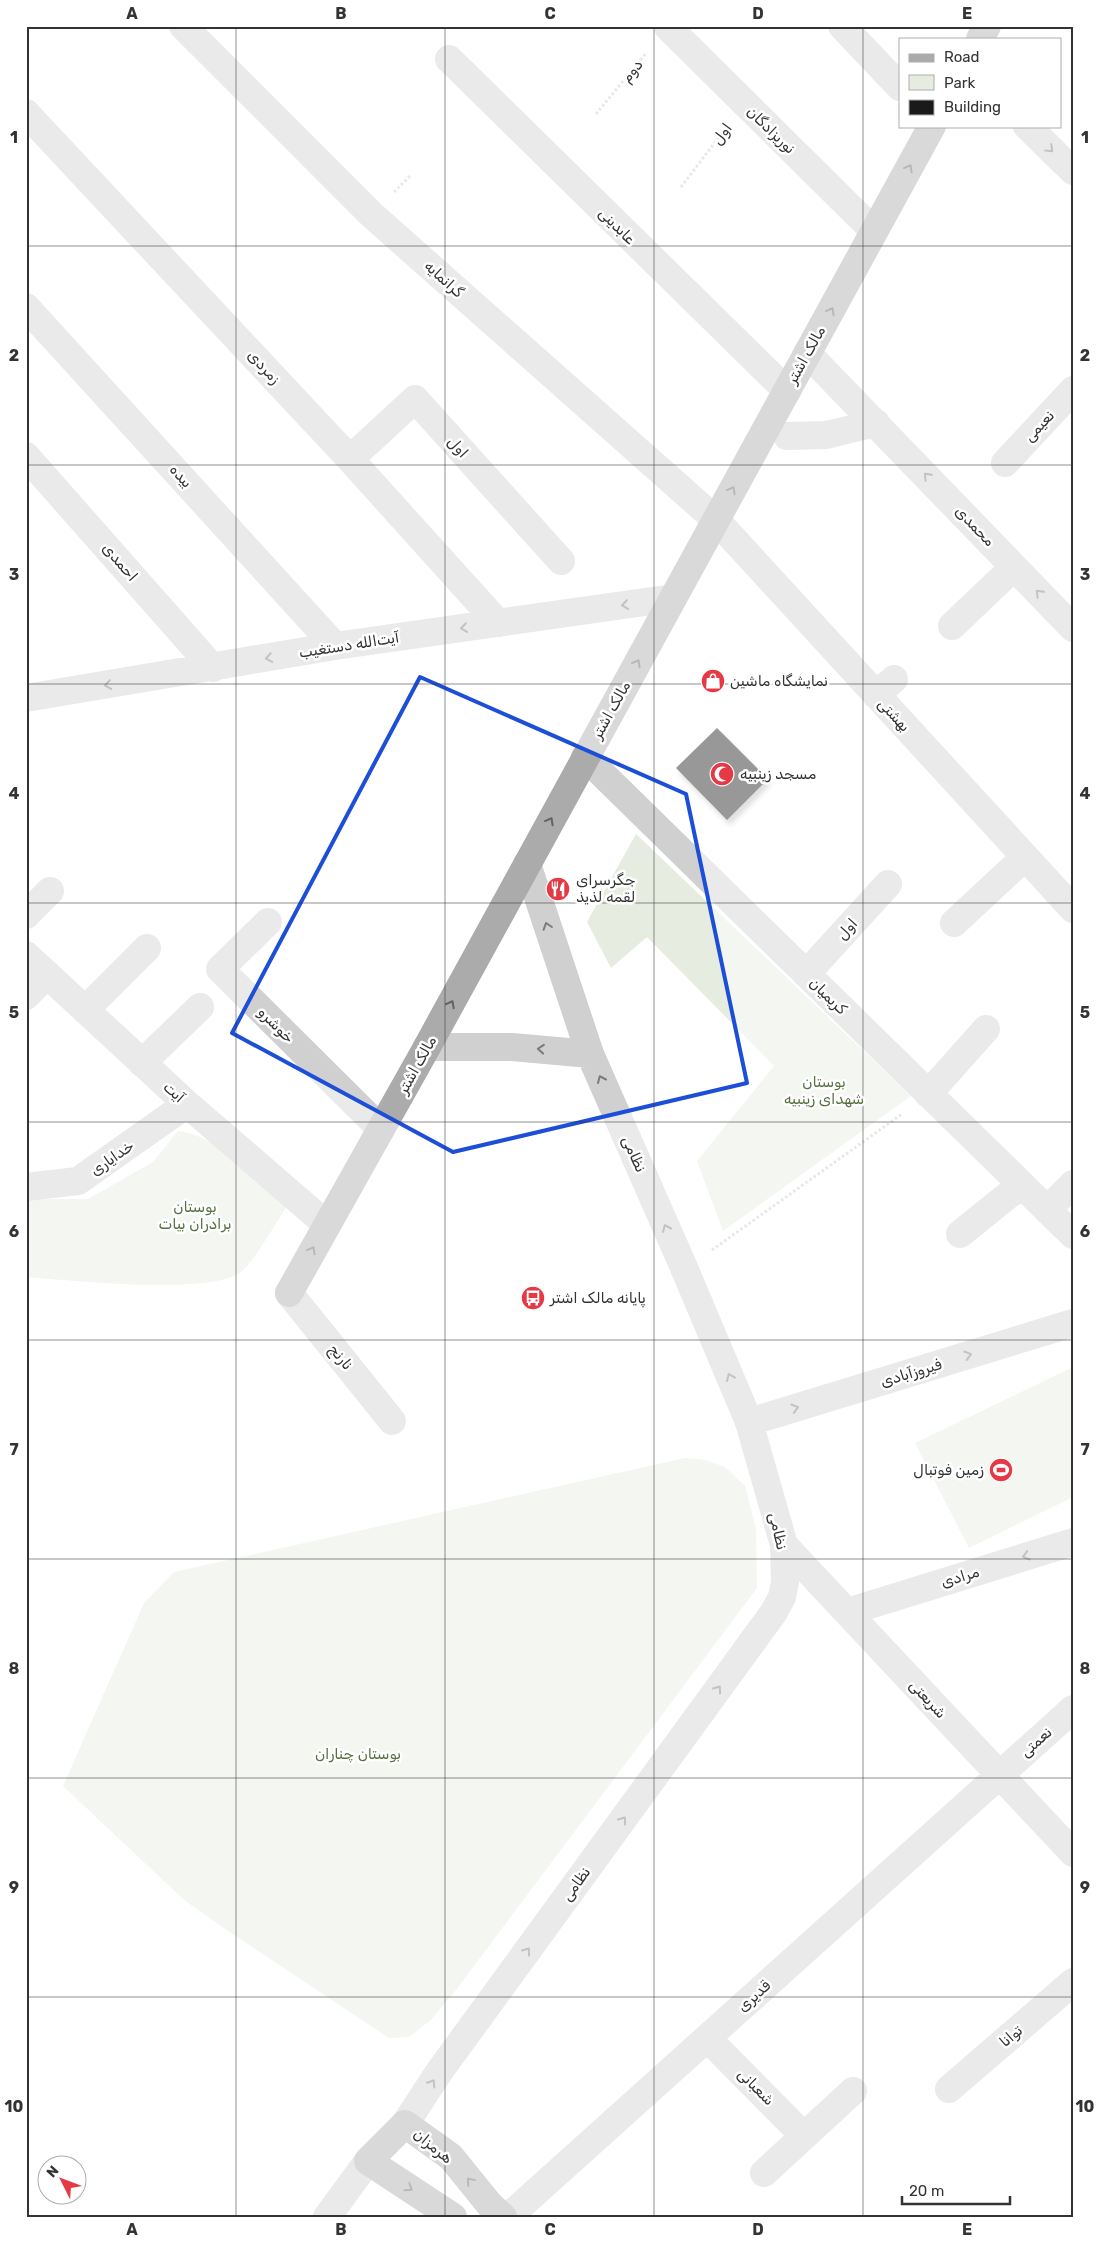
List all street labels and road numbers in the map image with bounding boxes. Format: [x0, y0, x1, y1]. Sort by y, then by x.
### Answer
street label: دوم [617, 56, 647, 87]
street label: نوریزادگان [743, 103, 799, 157]
street label: اول [708, 120, 737, 149]
street label: عابدینی [595, 204, 639, 248]
street label: گرانمایه [421, 257, 467, 301]
street label: مالک اشتر [782, 323, 829, 388]
street label: زمردی [244, 346, 284, 388]
street label: نعیمی [1020, 406, 1058, 446]
street label: اول [443, 433, 472, 462]
street label: بیده [166, 461, 196, 491]
street label: محمدی [951, 502, 999, 550]
street label: احمدی [99, 539, 141, 585]
street label: آیت‌الله دستغیب [298, 628, 401, 662]
street label: مالک اشتر [587, 678, 634, 743]
street label: بهشتی [874, 695, 914, 735]
street label: اول [833, 915, 862, 944]
street label: کریمیان [806, 974, 851, 1018]
street label: خوشرو [253, 1003, 298, 1048]
street label: مالک اشتر [393, 1033, 440, 1098]
street label: آیت [160, 1078, 189, 1107]
street label: نظامی [618, 1133, 650, 1175]
street label: خدایاری [87, 1136, 137, 1180]
street label: نارنج [324, 1340, 357, 1375]
street label: فیروزآبادی [878, 1355, 944, 1392]
street label: نظامی [765, 1511, 791, 1551]
street label: مرادی [939, 1563, 981, 1591]
street label: شریعتی [906, 1676, 950, 1722]
street label: نعمتی [1016, 1723, 1056, 1761]
street label: نظامی [558, 1863, 594, 1905]
street label: قدیری [734, 1976, 774, 2016]
street label: توانا [996, 2021, 1026, 2051]
street label: شعبانی [734, 2065, 778, 2109]
street label: هرمزان [410, 2125, 456, 2167]

